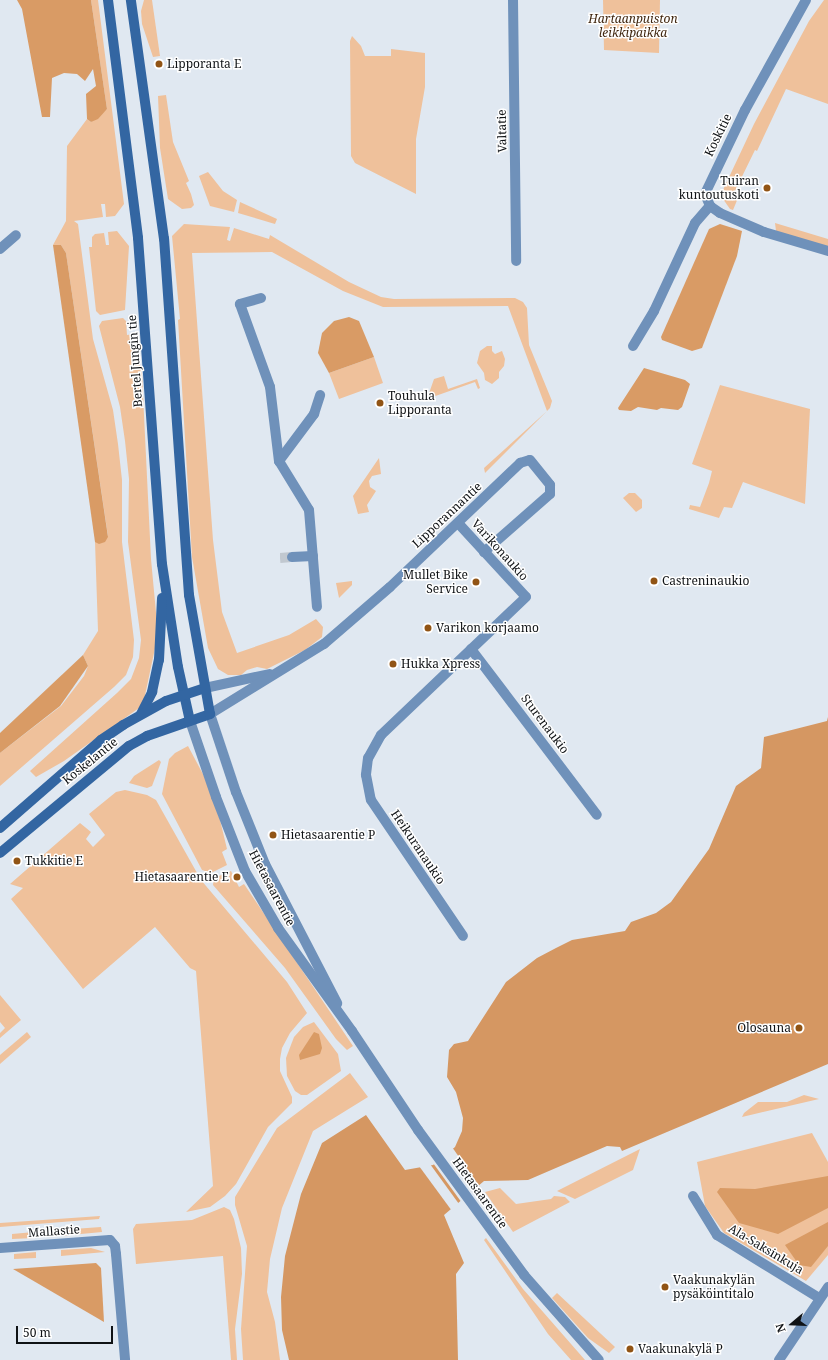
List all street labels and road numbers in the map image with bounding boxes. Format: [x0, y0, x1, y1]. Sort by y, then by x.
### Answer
street label: Valtatie [494, 109, 510, 153]
street label: Koskitie [701, 111, 735, 159]
street label: Bertel Jungin tie [125, 314, 145, 408]
street label: Lipporannantie [409, 479, 485, 551]
street label: Varikonaukio [469, 516, 531, 584]
street label: Sturenaukio [518, 692, 572, 756]
street label: Koskelantie [60, 735, 120, 787]
street label: Heikuranaukio [388, 807, 448, 887]
street label: Hietasaarentie [246, 848, 298, 928]
street label: Hietasaarentie [449, 1155, 511, 1231]
street label: Ala-Saksinkuja [726, 1221, 806, 1277]
street label: Mallastie [28, 1222, 80, 1240]

